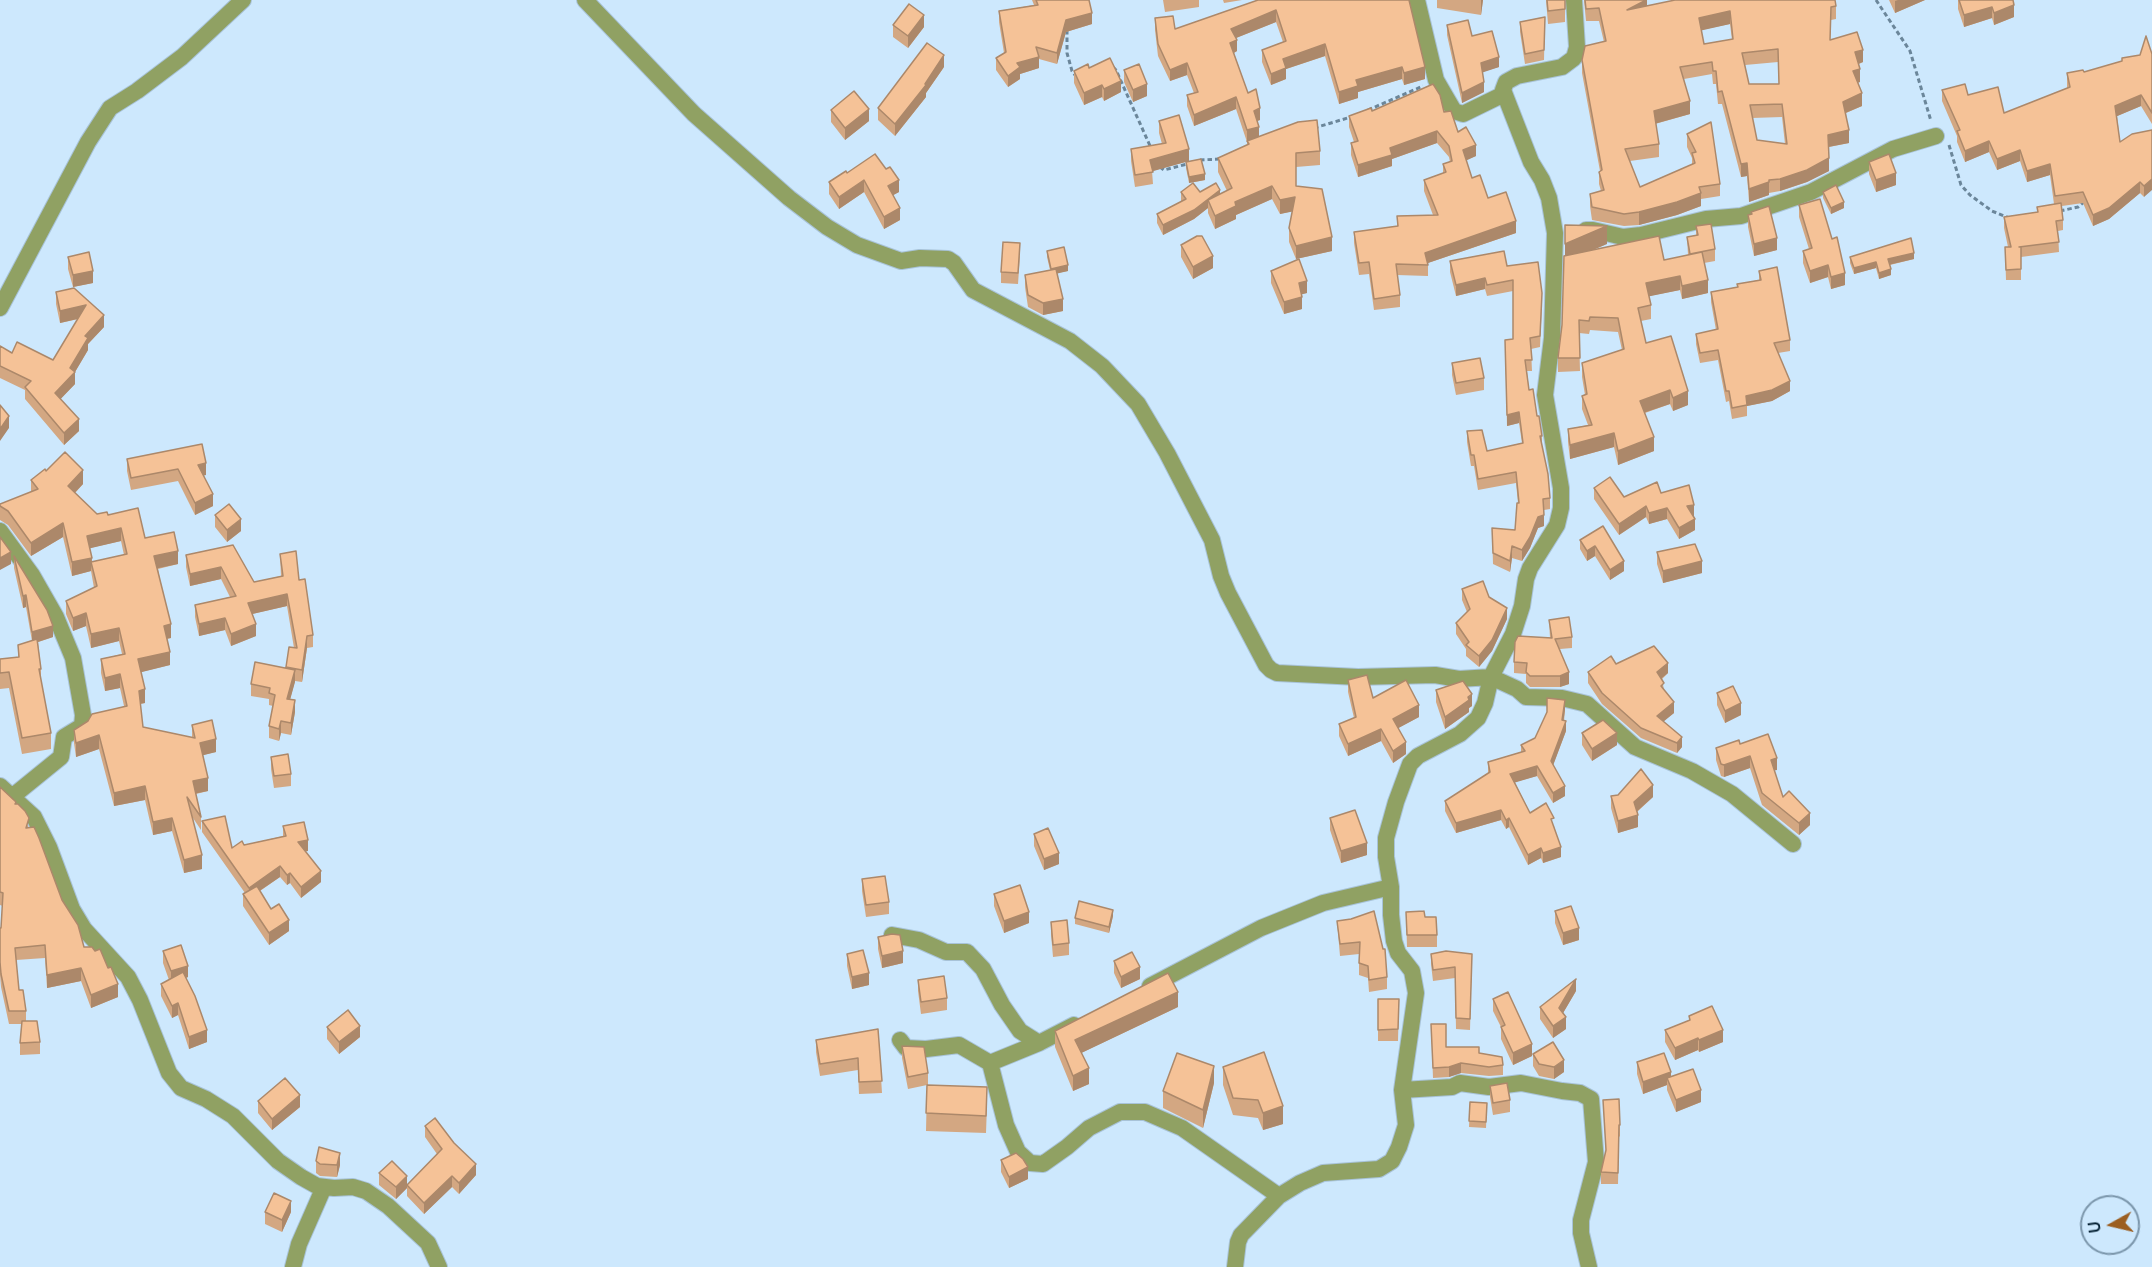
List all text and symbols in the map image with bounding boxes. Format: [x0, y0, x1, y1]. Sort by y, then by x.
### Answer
north arrow [2080, 1195, 2140, 1255]
text: U [2082, 1220, 2106, 1234]

